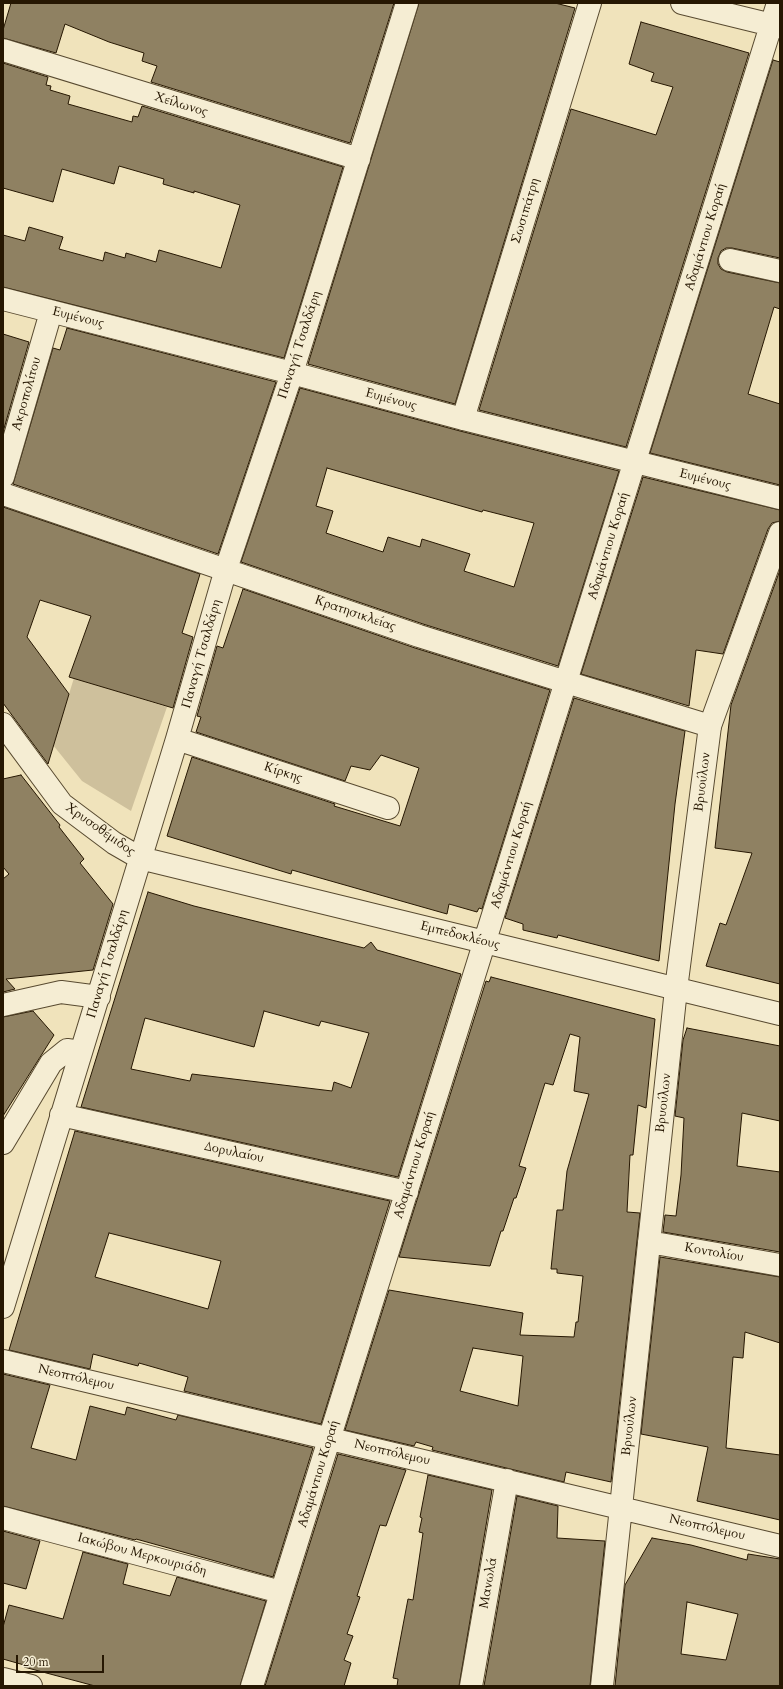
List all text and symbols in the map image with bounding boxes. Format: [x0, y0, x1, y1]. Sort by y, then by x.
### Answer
street label: Χείλωνος [152, 90, 210, 120]
street label: Σωσιπάτρη [509, 176, 543, 246]
street label: Αδαμάντιου Κοραή [682, 181, 730, 293]
street label: Παναγή Τσαλδάρη [275, 289, 325, 401]
street label: Ευμένους [51, 304, 105, 332]
street label: Ακροπολίτου [9, 355, 45, 433]
street label: Ευμένους [363, 386, 419, 414]
street label: Ευμένους [678, 466, 732, 494]
street label: Αδαμάντιου Κοραή [585, 490, 633, 602]
street label: Κρατησικλείας [312, 593, 398, 635]
street label: Παναγή Τσαλδάρη [179, 598, 225, 710]
street label: Βρυούλων [692, 751, 714, 813]
street label: Κίρκης [262, 759, 304, 787]
street label: Αδαμάντιου Κοραή [488, 799, 536, 911]
street label: Χρυσοθέμιδος [62, 800, 138, 860]
street label: Παναγή Τσαλδάρη [84, 908, 132, 1020]
street label: Εμπεδοκλέους [419, 919, 501, 953]
street label: Βρυούλων [653, 1072, 675, 1134]
street label: Αδαμάντιου Κοραή [391, 1109, 439, 1221]
street label: Δορυλαίου [203, 1139, 265, 1167]
street label: Κοντολίου [683, 1240, 745, 1266]
street label: Νεοπτόλεμου [36, 1362, 116, 1394]
street label: Βρυούλων [619, 1395, 641, 1457]
street label: Αδαμάντιου Κοραή [295, 1418, 343, 1530]
street label: Νεοπτόλεμου [352, 1437, 432, 1469]
street label: Νεοπτόλεμου [667, 1512, 747, 1544]
street label: Ιακώβου Μερκουριάδη [76, 1530, 208, 1580]
street label: Μανωλά [477, 1556, 501, 1610]
scale bar [18, 1647, 106, 1673]
text: 20 m [23, 1654, 49, 1670]

